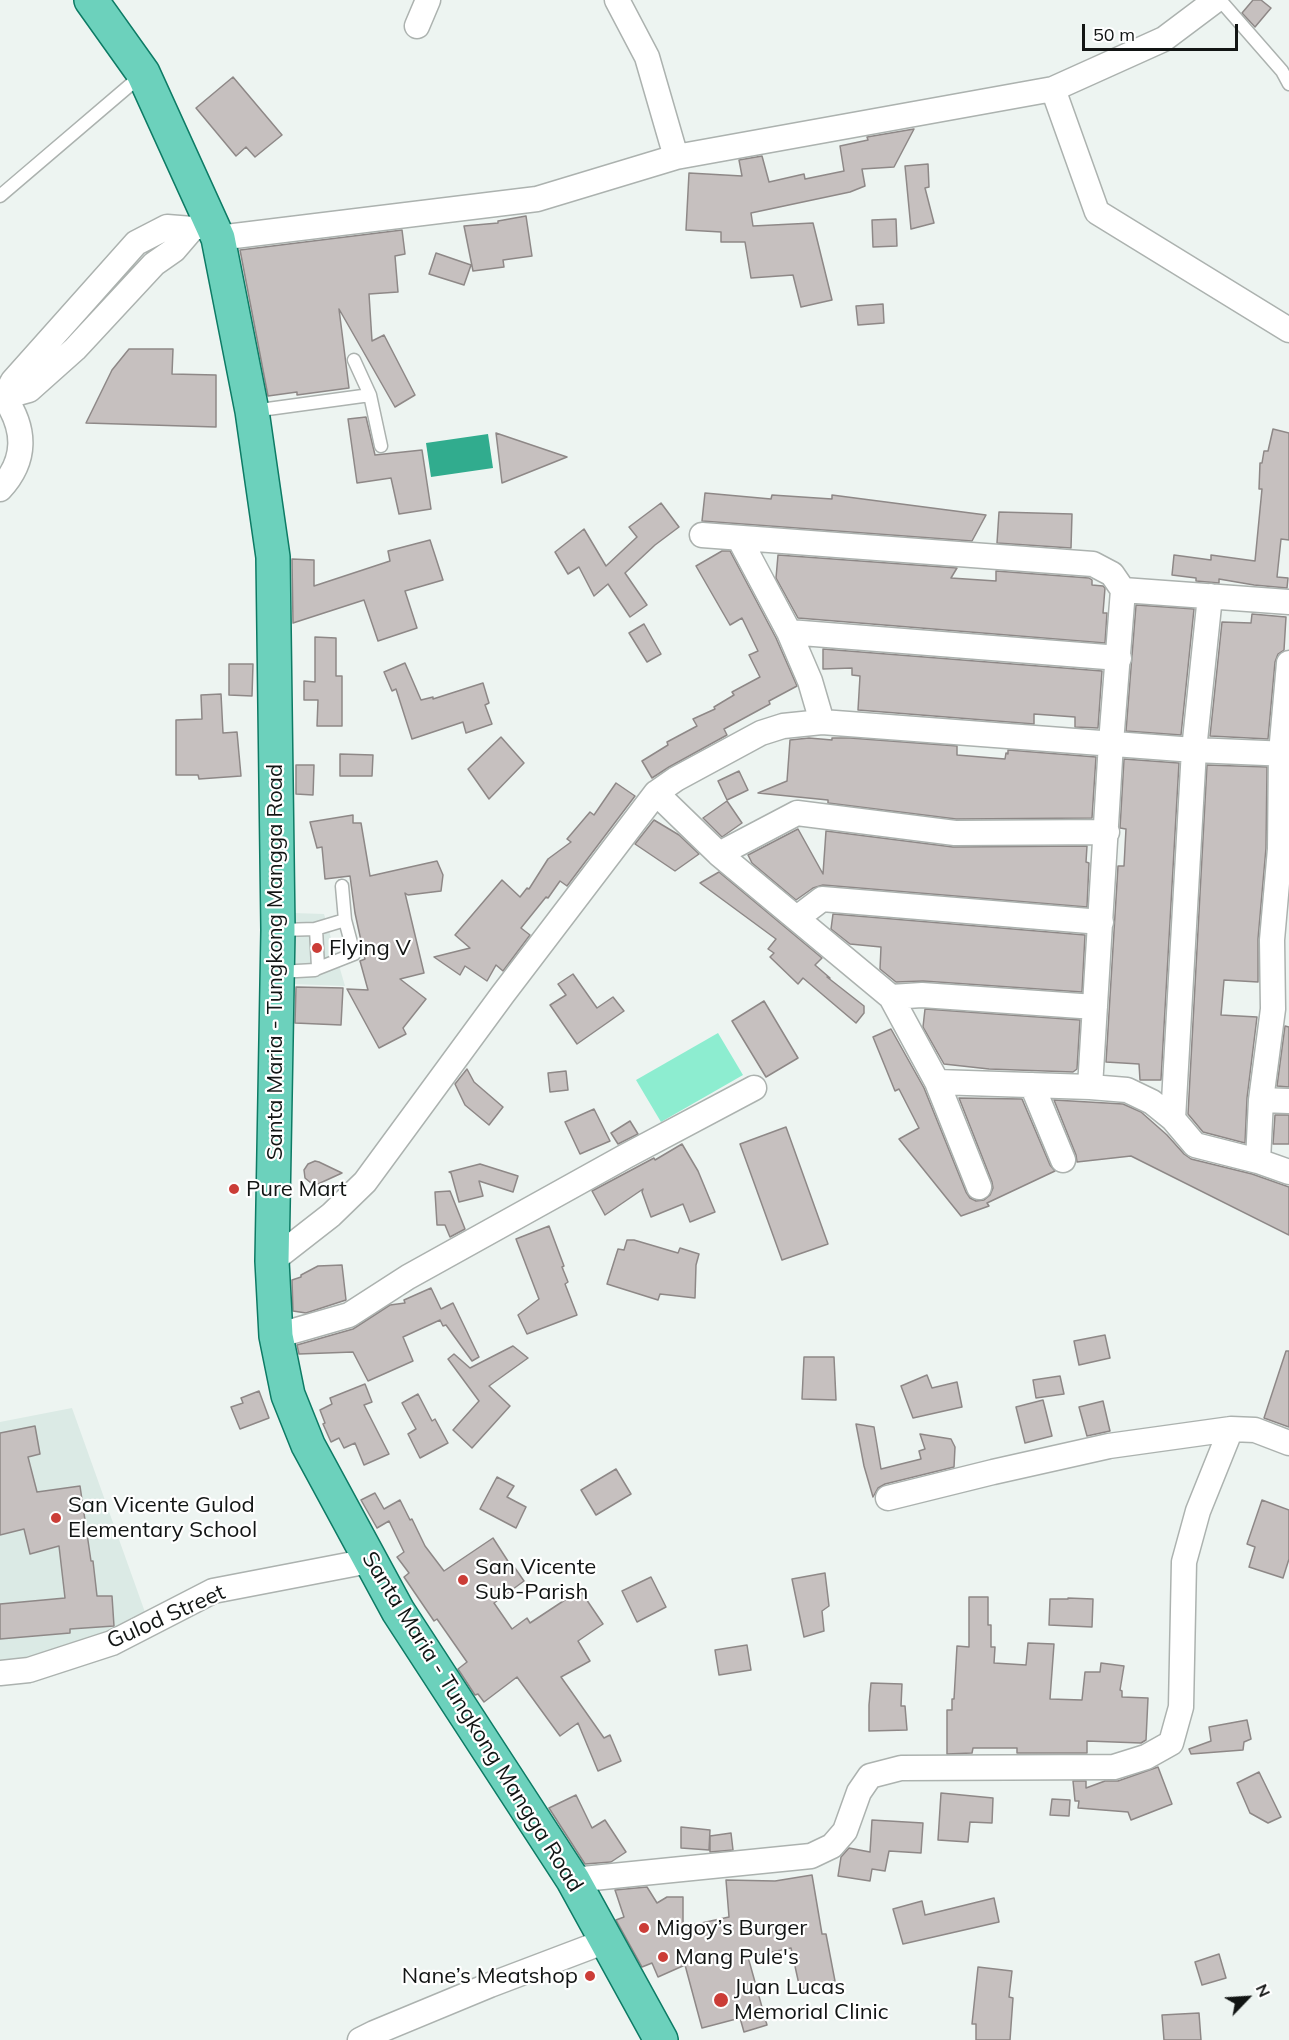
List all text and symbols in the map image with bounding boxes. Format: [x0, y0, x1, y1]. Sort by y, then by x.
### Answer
scale bar [1085, 12, 1241, 50]
text: 50 m [1093, 23, 1135, 46]
street label: Santa Maria - Tungkong Mangga Road [262, 764, 288, 1160]
place label: Flying V [329, 935, 411, 961]
marker: Flying V [310, 941, 324, 955]
place label: Pure Mart [246, 1176, 347, 1202]
marker: Pure Mart [227, 1182, 241, 1196]
place label: San Vicente Gulod Elementary School [68, 1492, 257, 1544]
marker: San Vicente Gulod Elementary School [49, 1511, 63, 1525]
street label: Santa Maria - Tungkong Mangga Road [356, 1547, 588, 1897]
place label: San Vicente Sub-Parish [475, 1554, 596, 1606]
marker: San Vicente Sub-Parish [456, 1573, 470, 1587]
street label: Gulod Street [103, 1579, 229, 1655]
place label: Migoy’s Burger [656, 1915, 807, 1941]
marker: Migoy’s Burger [637, 1921, 651, 1935]
place label: Mang Pule's [675, 1944, 799, 1970]
marker: Mang Pule's [656, 1950, 670, 1964]
place label: Nane’s Meatshop [402, 1963, 578, 1989]
north arrow [1217, 1968, 1277, 2028]
marker: Nane’s Meatshop [583, 1969, 597, 1983]
place label: Juan Lucas Memorial Clinic [734, 1974, 889, 2026]
text: N [1252, 1981, 1275, 2000]
marker: Juan Lucas Memorial Clinic [712, 1991, 730, 2009]

